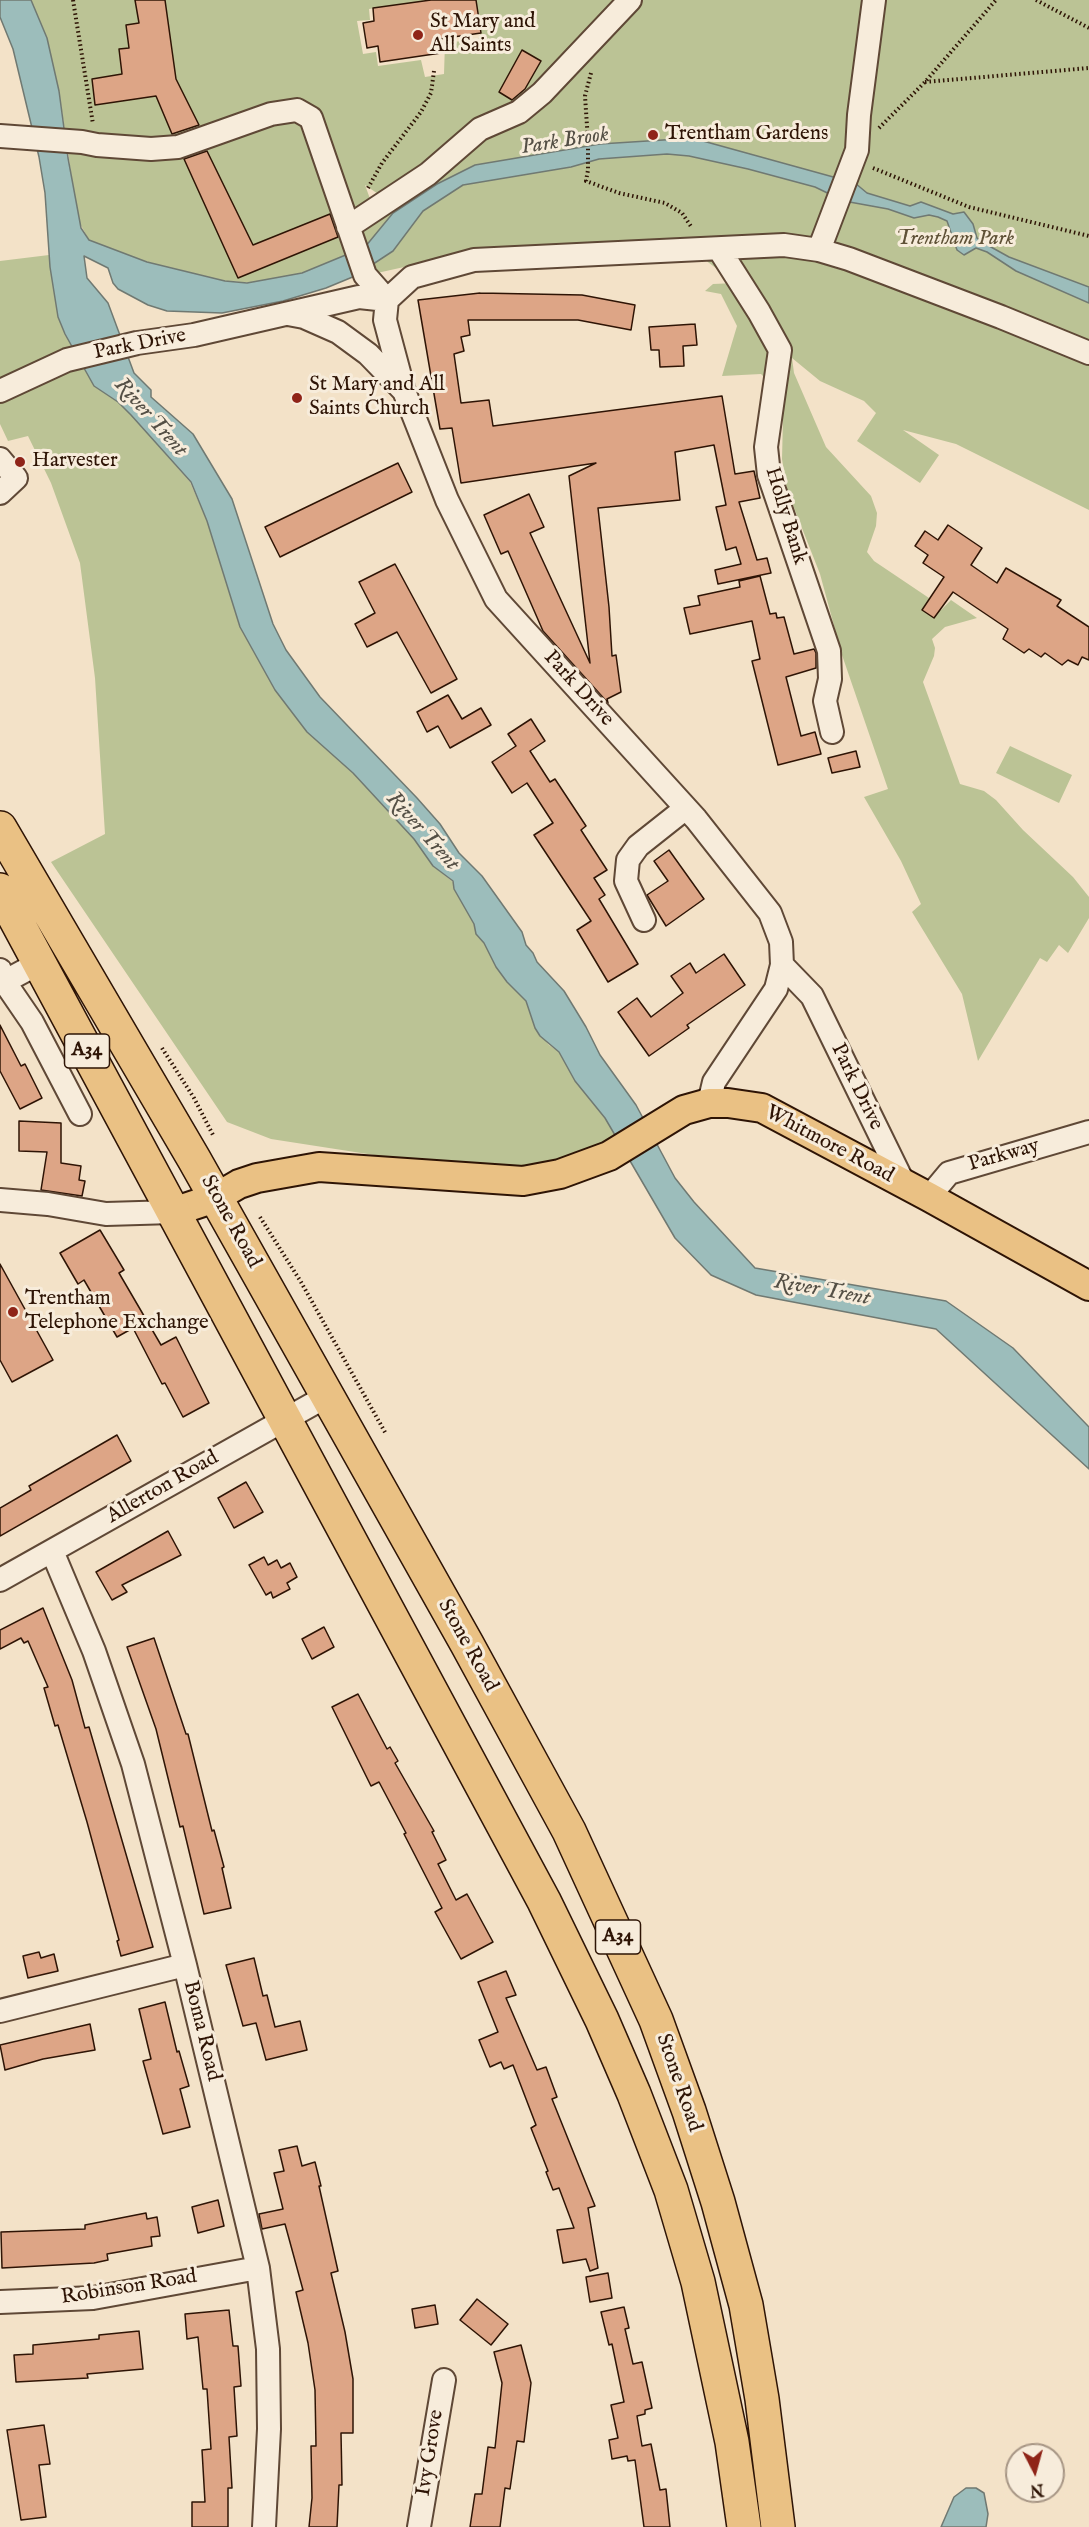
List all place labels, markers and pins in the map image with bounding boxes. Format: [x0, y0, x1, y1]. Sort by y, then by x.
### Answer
place label: St Mary and All Saints [430, 10, 535, 60]
marker: St Mary and All Saints [411, 28, 425, 42]
place label: Trentham Gardens [665, 122, 828, 148]
marker: Trentham Gardens [646, 128, 660, 142]
place label: St Mary and All Saints Church [309, 373, 445, 423]
marker: St Mary and All Saints Church [290, 391, 304, 405]
place label: Harvester [32, 449, 118, 475]
marker: Harvester [13, 455, 27, 469]
place label: Trentham Telephone Exchange [25, 1287, 209, 1337]
marker: Trentham Telephone Exchange [6, 1305, 20, 1319]

